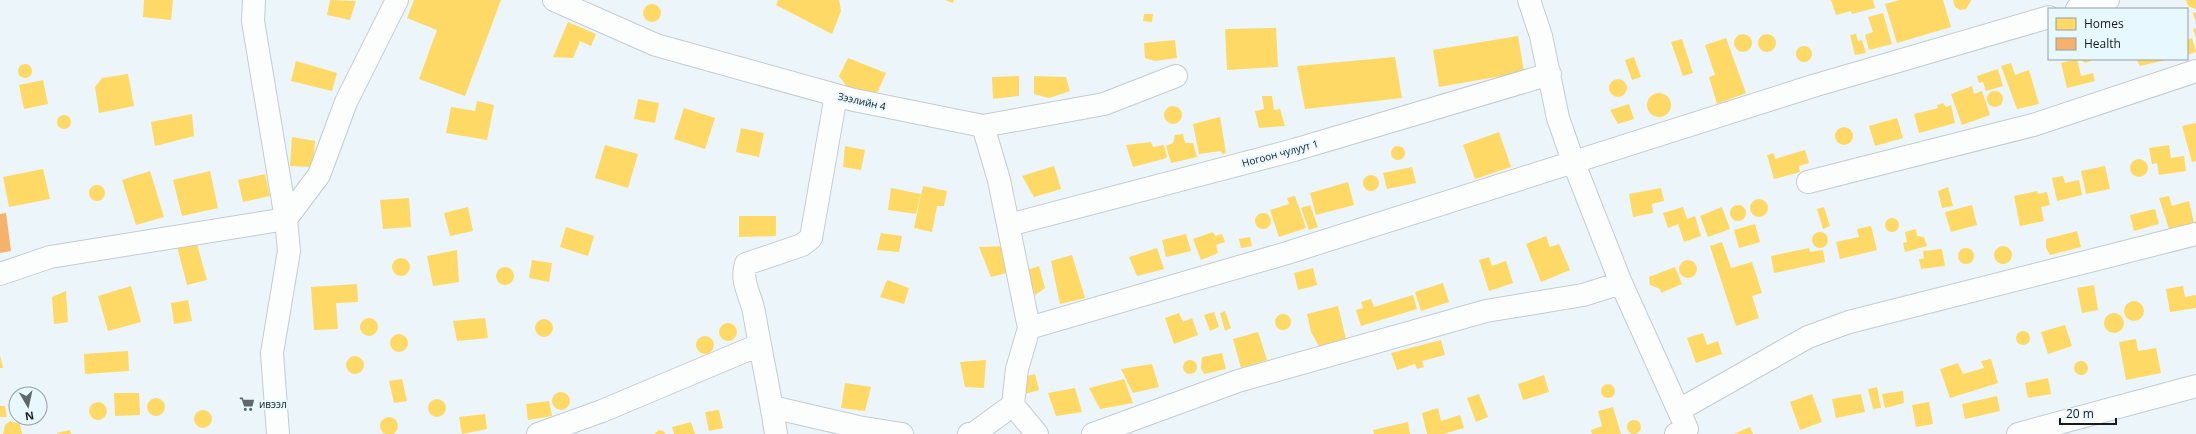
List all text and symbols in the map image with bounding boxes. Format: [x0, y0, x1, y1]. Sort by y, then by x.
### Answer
legend [2048, 8, 2188, 60]
text: Homes [2084, 15, 2124, 32]
text: Health [2084, 35, 2121, 52]
street label: Зээлийн 4 [837, 89, 888, 113]
street label: Ногоон чулуут 1 [1240, 136, 1320, 170]
north arrow [8, 386, 48, 426]
supermarket icon: ивээл [238, 395, 256, 413]
place label: ивээл [259, 397, 287, 411]
scale bar [2060, 400, 2116, 426]
text: 20 m [2066, 405, 2094, 422]
text: N [24, 408, 35, 424]

